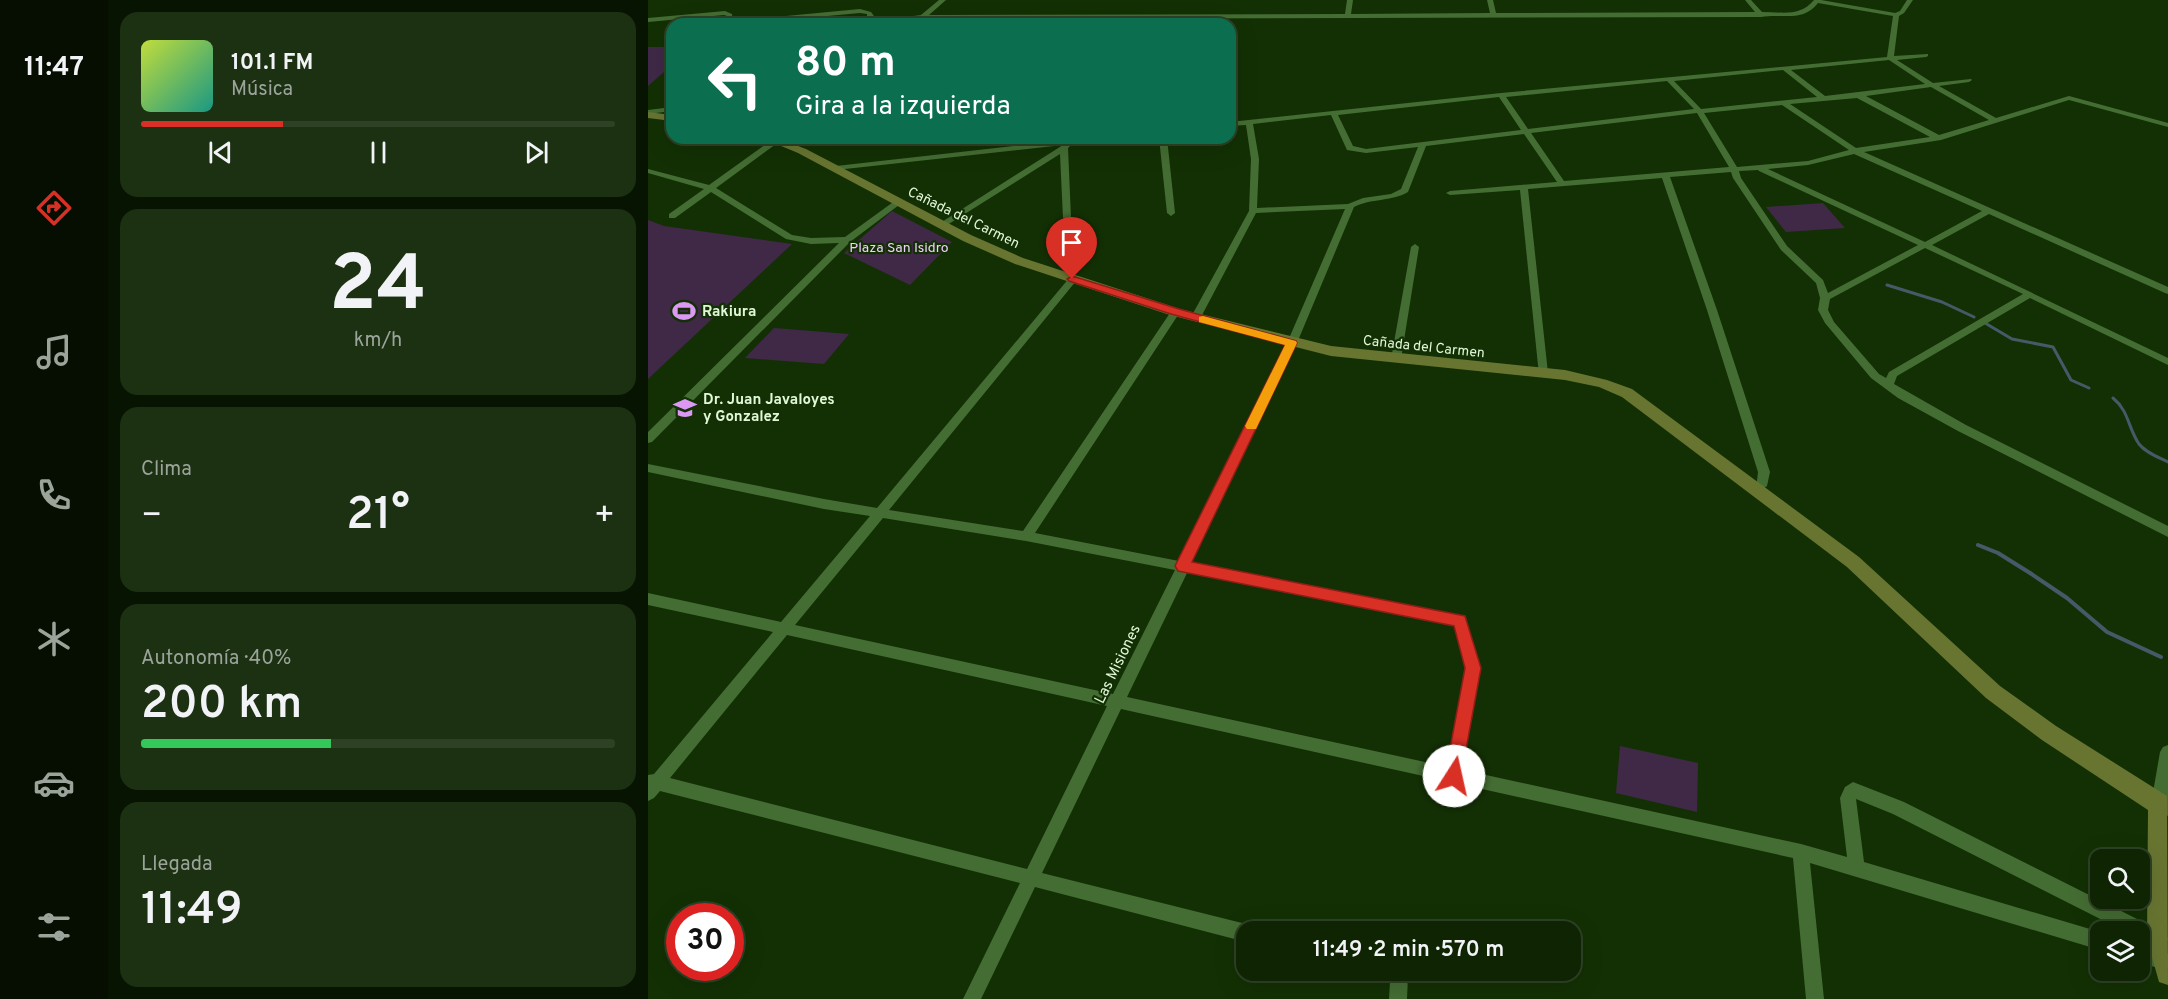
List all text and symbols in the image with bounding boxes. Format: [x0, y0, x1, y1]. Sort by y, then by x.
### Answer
text: 80 m [795, 38, 896, 91]
icon: left [696, 42, 774, 120]
text: 101.1 FM [231, 50, 313, 77]
text: 11:47 [24, 51, 84, 85]
text: Música [231, 77, 293, 103]
text: Gira a la izquierda [795, 90, 1011, 124]
icon: previous [204, 136, 237, 169]
icon: pause [362, 136, 395, 169]
icon: next [520, 136, 553, 169]
street label: Cañada del Carmen [905, 184, 1022, 253]
icon: directions [33, 187, 75, 229]
pin [1046, 217, 1097, 279]
icon: arrive [1055, 226, 1088, 259]
text: 24 [329, 239, 427, 338]
park label: Plaza San Isidro [849, 240, 949, 257]
sports icon: Rakiura [671, 298, 697, 324]
place label: Rakiura [702, 303, 756, 322]
text: km/h [354, 328, 402, 354]
icon: music [33, 331, 75, 373]
street label: Cañada del Carmen [1362, 333, 1486, 362]
place label: Dr. Juan Javaloyes y Gonzalez [703, 391, 835, 427]
school or university icon: Dr. Juan Javaloyes y Gonzalez [672, 395, 698, 421]
text: Clima [141, 457, 192, 483]
icon: phone [33, 474, 75, 516]
text: 21° [346, 488, 410, 545]
text: − [141, 496, 162, 538]
text: + [594, 496, 615, 538]
icon: climate [33, 618, 75, 660]
street label: Las Misiones [1091, 622, 1146, 707]
text: Autonomía · 40% [141, 646, 291, 672]
text: 200 km [141, 677, 302, 734]
position arrow [1422, 744, 1486, 808]
icon: car [33, 762, 75, 804]
map controls [2090, 849, 2150, 981]
button: search [2090, 849, 2150, 909]
text: Llegada [141, 852, 213, 878]
text: 11:49 [141, 883, 243, 940]
speed limit sign: 30 [666, 903, 744, 981]
icon: filters [33, 906, 75, 948]
button: layers [2090, 921, 2150, 981]
text: 11:49 · 2 min · 570 m [1313, 937, 1504, 964]

